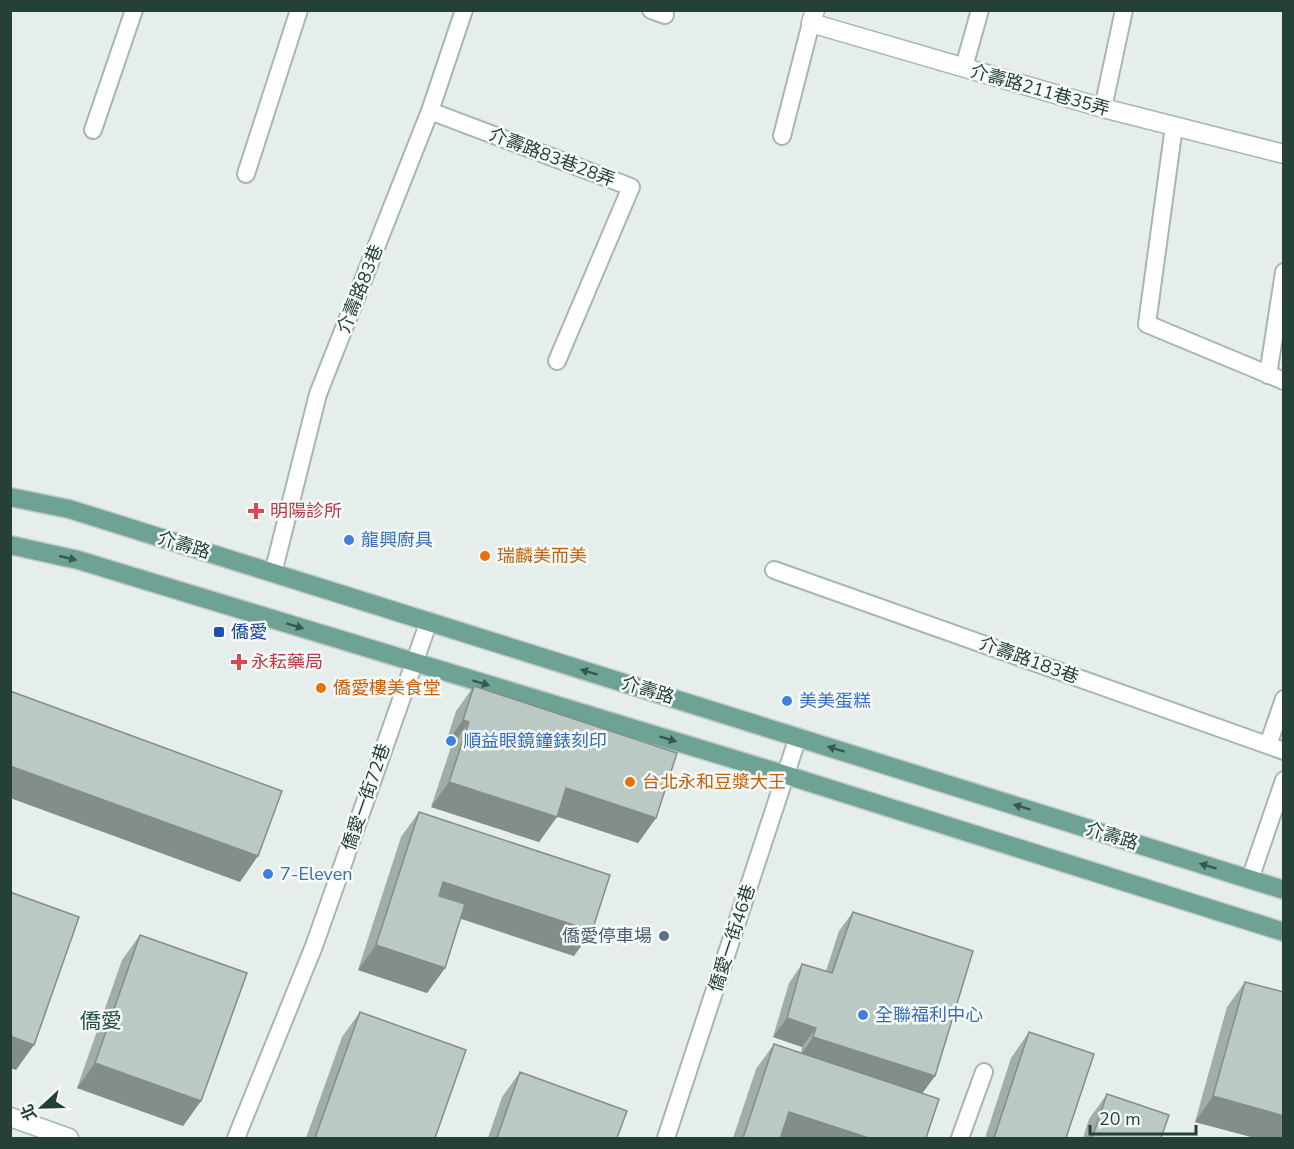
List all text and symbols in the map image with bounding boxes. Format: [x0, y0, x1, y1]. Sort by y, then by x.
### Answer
street label: 介壽路211巷35弄 [967, 59, 1113, 121]
street label: 介壽路83巷28弄 [486, 122, 618, 192]
street label: 介壽路83巷 [331, 241, 389, 337]
place label: 明陽診所 [270, 499, 342, 523]
marker: 明陽診所 [247, 502, 265, 520]
street label: 介壽路 [155, 526, 213, 564]
place label: 龍興廚具 [361, 528, 433, 552]
marker: 龍興廚具 [342, 533, 356, 547]
place label: 瑞麟美而美 [497, 544, 587, 568]
marker: 瑞麟美而美 [478, 549, 492, 563]
one-way arrow [58, 554, 77, 563]
place label: 僑愛 [231, 620, 267, 644]
one-way arrow [286, 622, 304, 631]
marker: 僑愛 [212, 625, 226, 639]
street label: 介壽路183巷 [976, 631, 1082, 689]
place label: 永耘藥局 [251, 650, 323, 674]
marker: 永耘藥局 [232, 655, 246, 669]
one-way arrow [580, 667, 598, 676]
street label: 介壽路 [619, 671, 677, 709]
place label: 僑愛樓美食堂 [333, 676, 441, 700]
one-way arrow [472, 679, 490, 688]
marker: 僑愛樓美食堂 [314, 681, 328, 695]
place label: 美美蛋糕 [799, 689, 871, 713]
marker: 美美蛋糕 [780, 694, 794, 708]
place label: 順益眼鏡鐘錶刻印 [463, 729, 607, 753]
marker: 順益眼鏡鐘錶刻印 [444, 734, 458, 748]
one-way arrow [659, 735, 677, 744]
street label: 僑愛一街72巷 [336, 740, 396, 854]
one-way arrow [827, 744, 845, 753]
place label: 台北永和豆漿大王 [642, 770, 786, 794]
marker: 台北永和豆漿大王 [623, 775, 637, 789]
one-way arrow [1013, 802, 1031, 812]
street label: 介壽路 [1083, 817, 1141, 855]
one-way arrow [1199, 861, 1217, 870]
place label: 7-Eleven [280, 862, 353, 886]
marker: 7-Eleven [261, 867, 275, 881]
street label: 僑愛一街46巷 [703, 881, 761, 995]
place label: 僑愛停車場 [562, 924, 652, 948]
marker: 僑愛停車場 [657, 929, 671, 943]
place label: 全聯福利中心 [875, 1003, 983, 1027]
district label: 僑愛 [80, 1007, 122, 1035]
marker: 全聯福利中心 [856, 1008, 870, 1022]
north arrow [12, 1077, 72, 1137]
scale bar [1090, 1098, 1196, 1136]
text: 北 [16, 1101, 42, 1124]
text: 20 m [1099, 1107, 1141, 1131]

